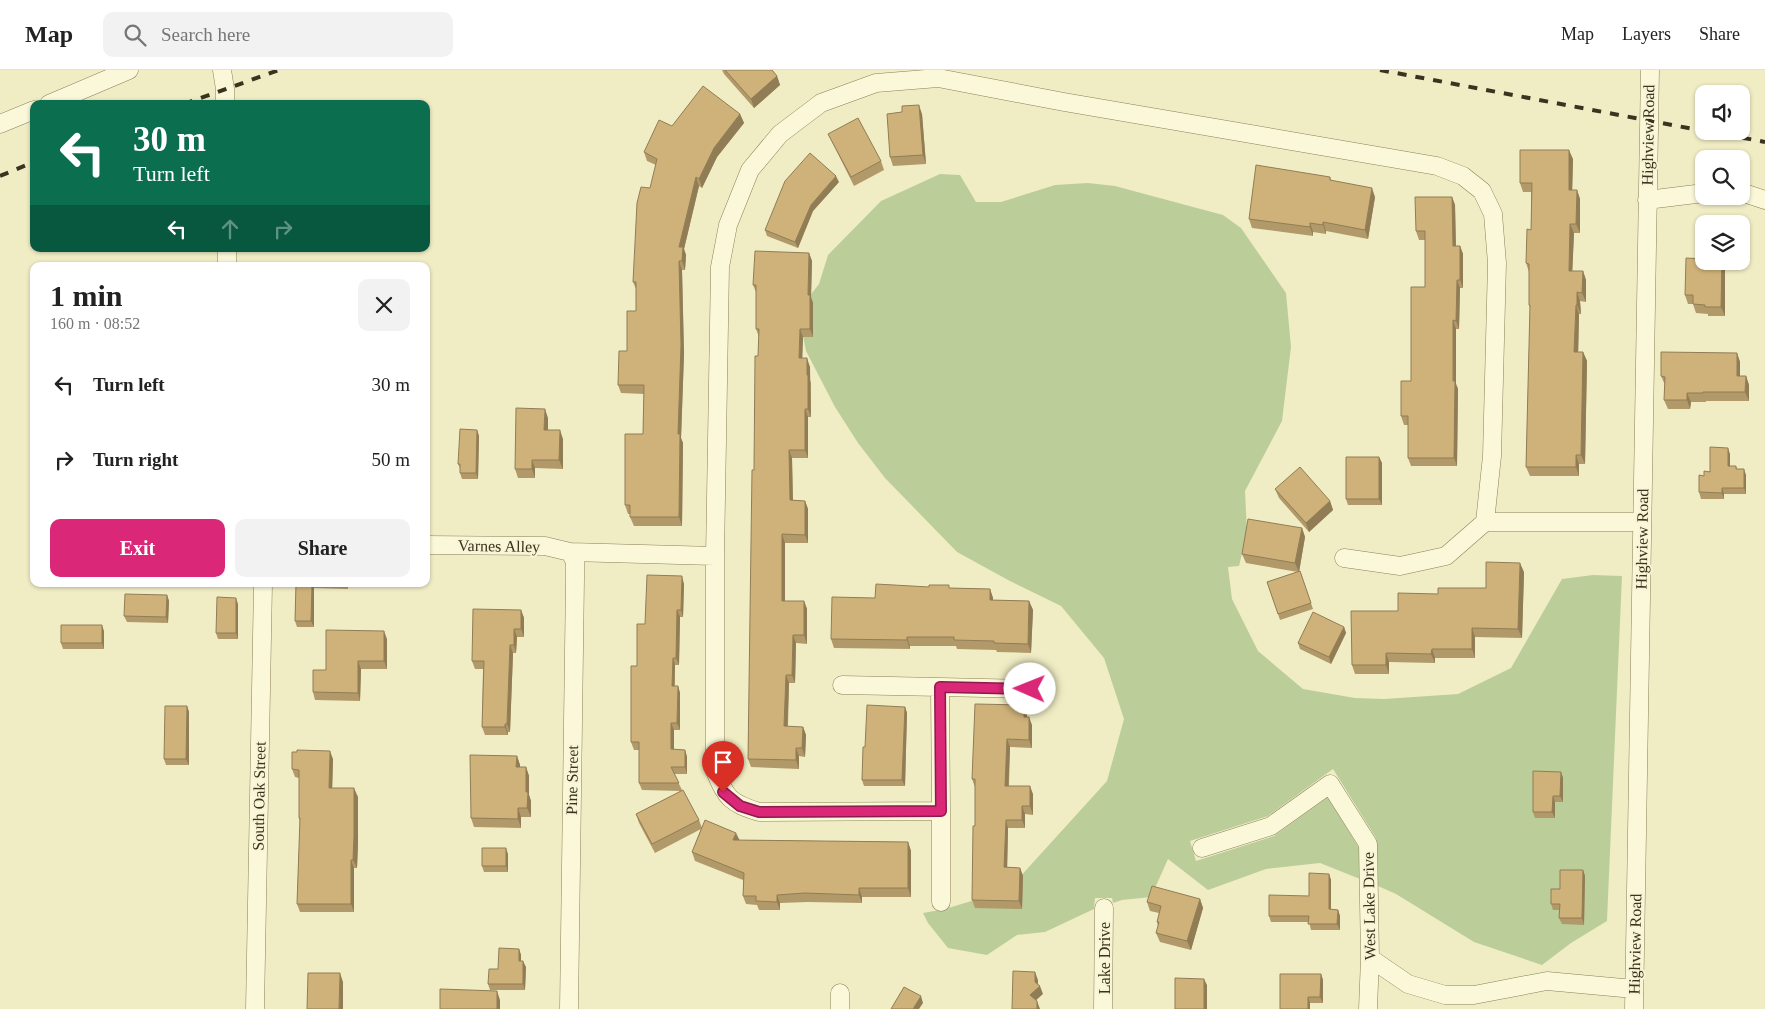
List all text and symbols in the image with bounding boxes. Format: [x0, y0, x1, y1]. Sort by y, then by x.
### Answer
search box [103, 12, 453, 57]
text: Map [25, 21, 73, 47]
icon: search [121, 21, 149, 49]
text: Search here [161, 24, 250, 45]
text: Map [1561, 24, 1594, 44]
text: Layers [1622, 24, 1671, 44]
text: Share [1699, 24, 1740, 44]
street label: Highview Road [1639, 84, 1658, 186]
map controls [1695, 85, 1750, 270]
button: sound [1695, 85, 1750, 140]
icon: left [50, 120, 115, 185]
text: 30 m [133, 120, 206, 159]
button: search [1695, 150, 1750, 205]
text: Turn left [133, 161, 210, 186]
icon: left [163, 215, 191, 243]
icon: ahead [216, 215, 244, 243]
icon: right [269, 215, 297, 243]
button: layers [1695, 215, 1750, 270]
text: 1 min [50, 279, 123, 312]
button: close [358, 279, 410, 331]
text: 160 m · 08:52 [50, 315, 140, 332]
icon: left [50, 371, 78, 399]
text: Turn left [93, 374, 165, 395]
text: 30 m [371, 374, 410, 395]
icon: right [50, 446, 78, 474]
text: Turn right [93, 449, 178, 470]
text: 50 m [371, 449, 410, 470]
street label: Highview Road [1633, 488, 1652, 590]
button: Exit [50, 519, 225, 577]
button: Share [235, 519, 410, 577]
street label: Varnes Alley [458, 537, 540, 556]
position arrow [1003, 662, 1055, 714]
street label: South Oak Street [250, 741, 268, 851]
pin [702, 741, 744, 792]
street label: Pine Street [563, 744, 581, 815]
icon: arrive [709, 748, 737, 776]
street label: West Lake Drive [1360, 852, 1378, 960]
street label: Highview Road [1626, 893, 1645, 995]
street label: Lake Drive [1096, 922, 1113, 994]

